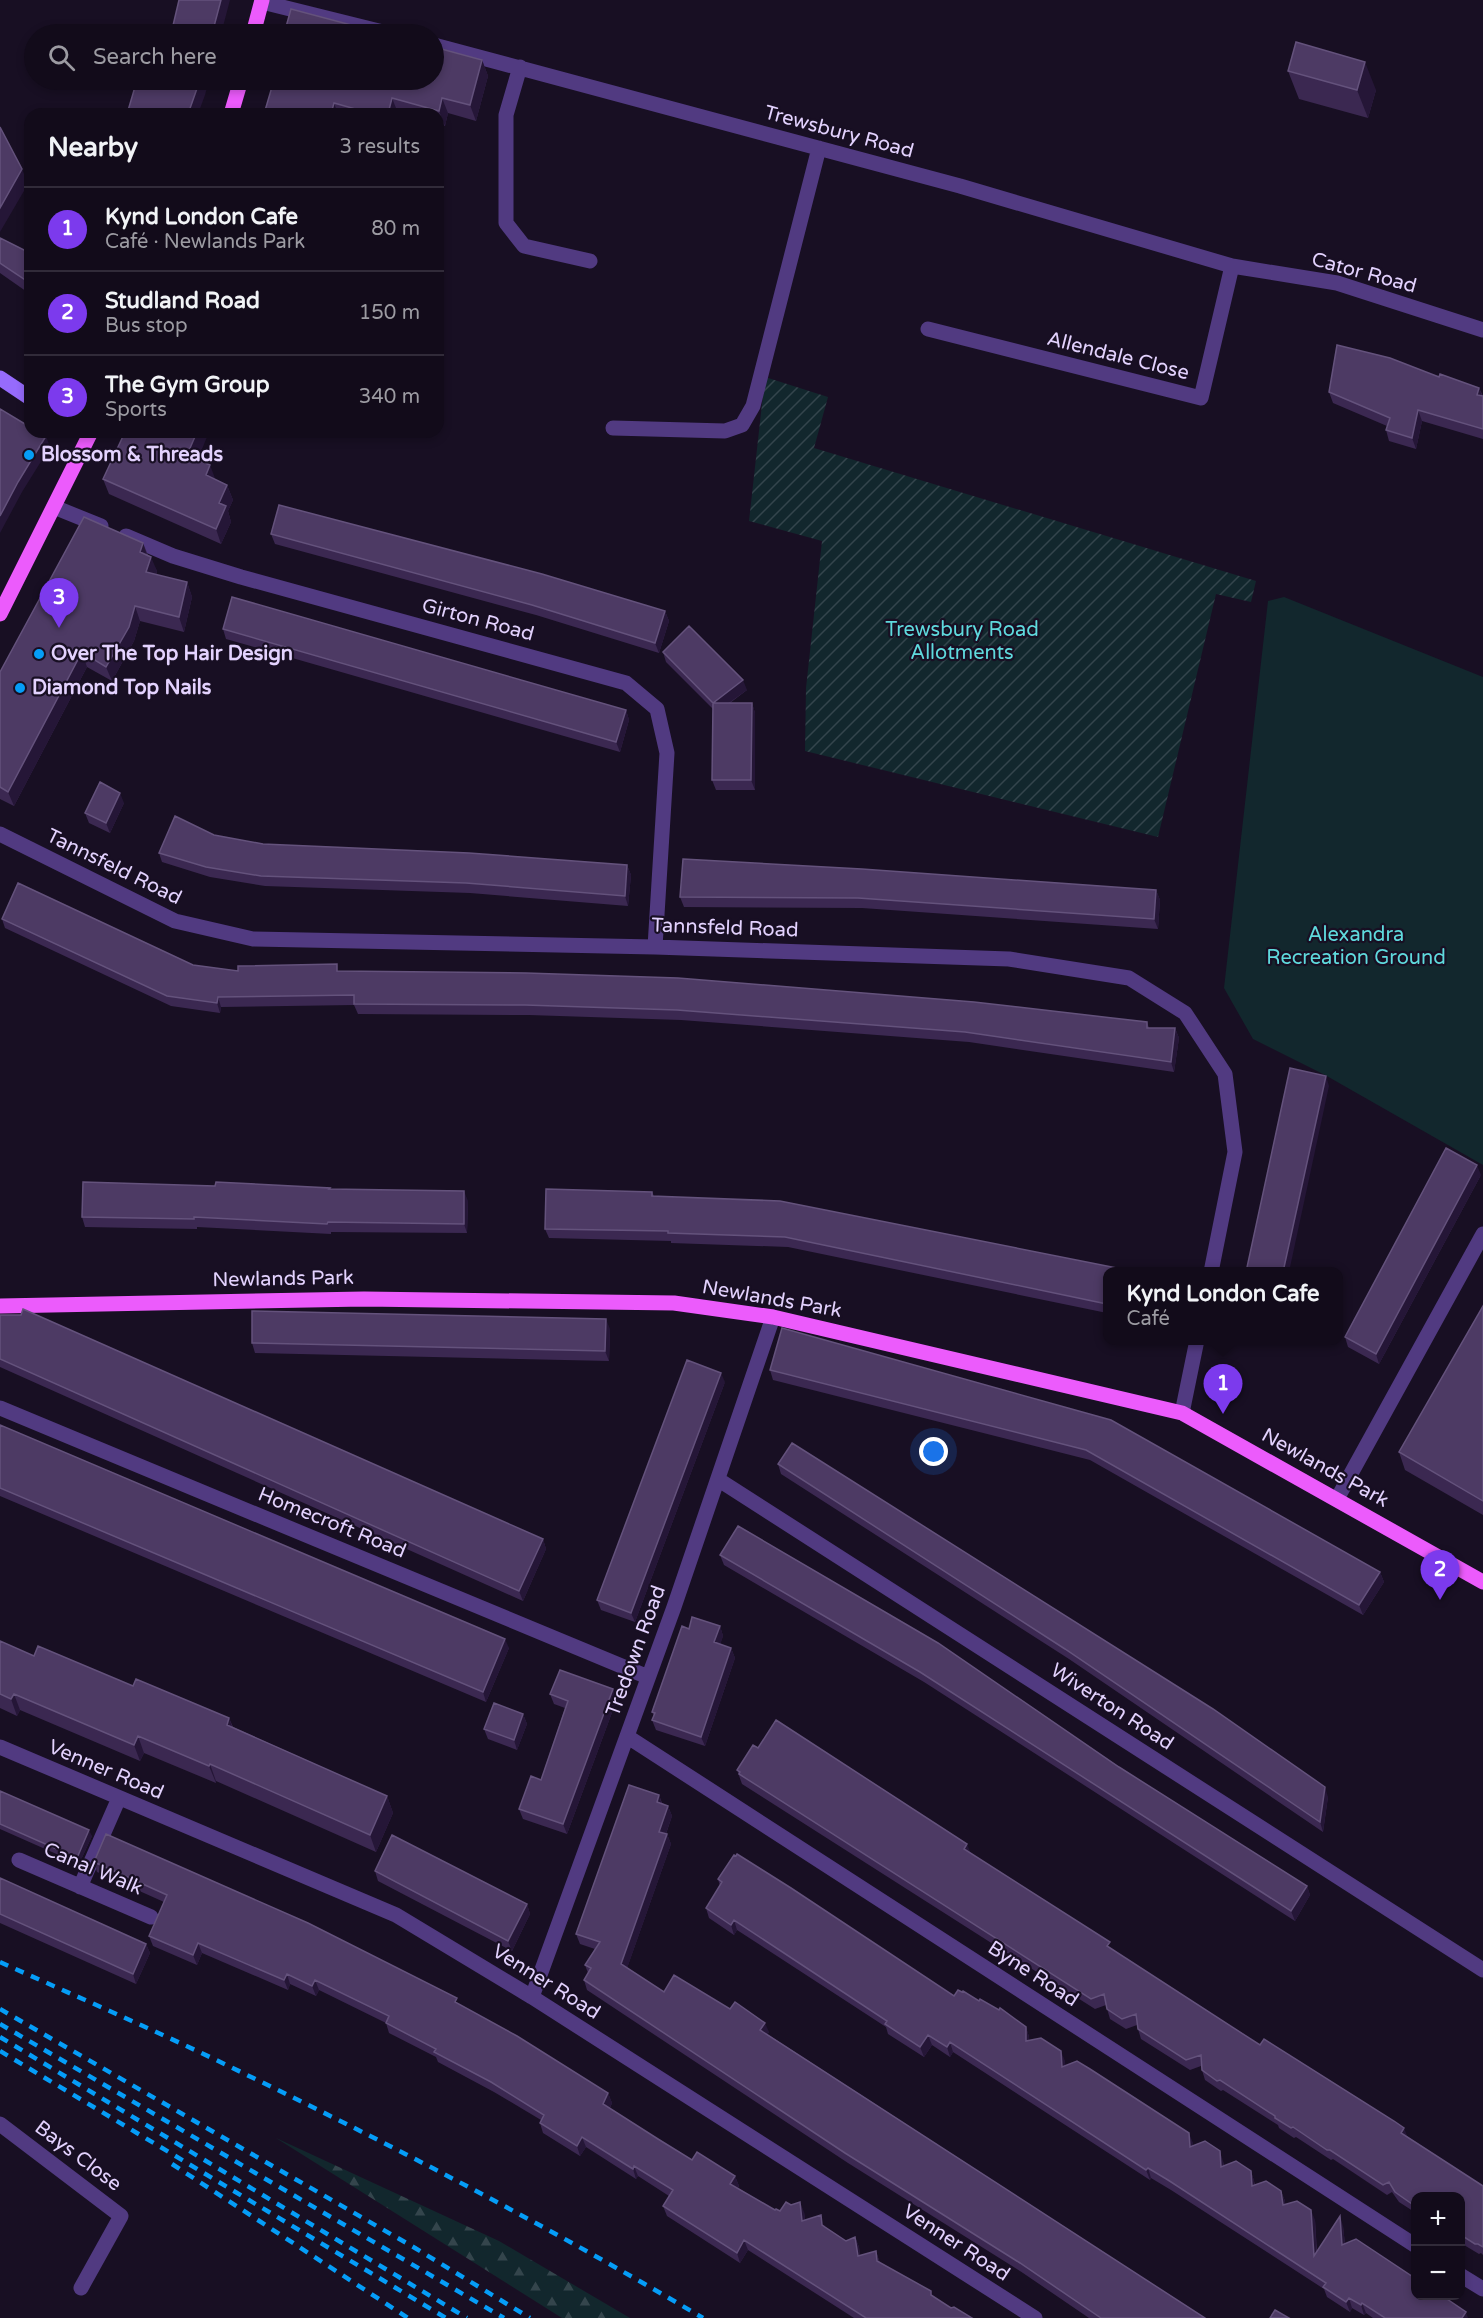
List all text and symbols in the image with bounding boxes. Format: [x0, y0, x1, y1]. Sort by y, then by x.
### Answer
search box [24, 24, 444, 90]
icon: search [45, 41, 78, 74]
text: Search here [93, 44, 217, 70]
street label: Trewsbury Road [762, 101, 916, 163]
text: Nearby [48, 132, 138, 163]
text: 3 results [340, 135, 420, 159]
text: Kynd London Cafe [105, 204, 298, 230]
text: 1 [61, 217, 74, 241]
text: 80 m [371, 217, 420, 241]
text: Café · Newlands Park [105, 230, 305, 254]
street label: Cator Road [1309, 247, 1419, 299]
text: Studland Road [105, 288, 260, 314]
text: 2 [61, 301, 74, 325]
text: 150 m [359, 301, 420, 325]
text: Bus stop [105, 314, 188, 338]
street label: Allendale Close [1044, 327, 1192, 385]
text: The Gym Group [105, 372, 270, 398]
text: 3 [61, 385, 74, 409]
text: 340 m [359, 385, 420, 409]
text: Sports [105, 398, 167, 422]
place label: Blossom & Threads [41, 443, 223, 467]
marker: Blossom & Threads [22, 448, 36, 462]
pin: 3 [40, 578, 78, 628]
street label: Girton Road [419, 594, 537, 646]
park label: Trewsbury Road Allotments [885, 618, 1039, 665]
place label: Over The Top Hair Design [51, 642, 293, 666]
marker: Over The Top Hair Design [32, 647, 46, 661]
place label: Diamond Top Nails [32, 676, 212, 700]
marker: Diamond Top Nails [13, 681, 27, 695]
street label: Tannsfeld Road [43, 824, 185, 910]
street label: Tannsfeld Road [651, 913, 799, 943]
park label: Alexandra Recreation Ground [1266, 923, 1446, 970]
street label: Newlands Park [212, 1266, 354, 1292]
popup [1103, 1267, 1343, 1345]
street label: Newlands Park [700, 1275, 844, 1323]
text: Kynd London Cafe [1127, 1281, 1319, 1307]
text: Café [1127, 1307, 1170, 1331]
pin: 1 [1204, 1364, 1242, 1414]
street label: Newlands Park [1257, 1423, 1393, 1513]
your location [919, 1437, 948, 1466]
street label: Homecroft Road [255, 1482, 409, 1564]
pin: 2 [1420, 1550, 1460, 1600]
street label: Tredown Road [601, 1582, 671, 1720]
street label: Wiverton Road [1046, 1658, 1178, 1756]
street label: Venner Road [45, 1735, 167, 1805]
street label: Canal Walk [40, 1837, 146, 1901]
street label: Byne Road [983, 1936, 1083, 2012]
street label: Venner Road [488, 1939, 604, 2025]
street label: Bays Close [30, 2116, 126, 2196]
map controls [1411, 2192, 1465, 2300]
button: + [1411, 2192, 1465, 2246]
street label: Venner Road [898, 2199, 1014, 2287]
button: − [1411, 2246, 1465, 2300]

